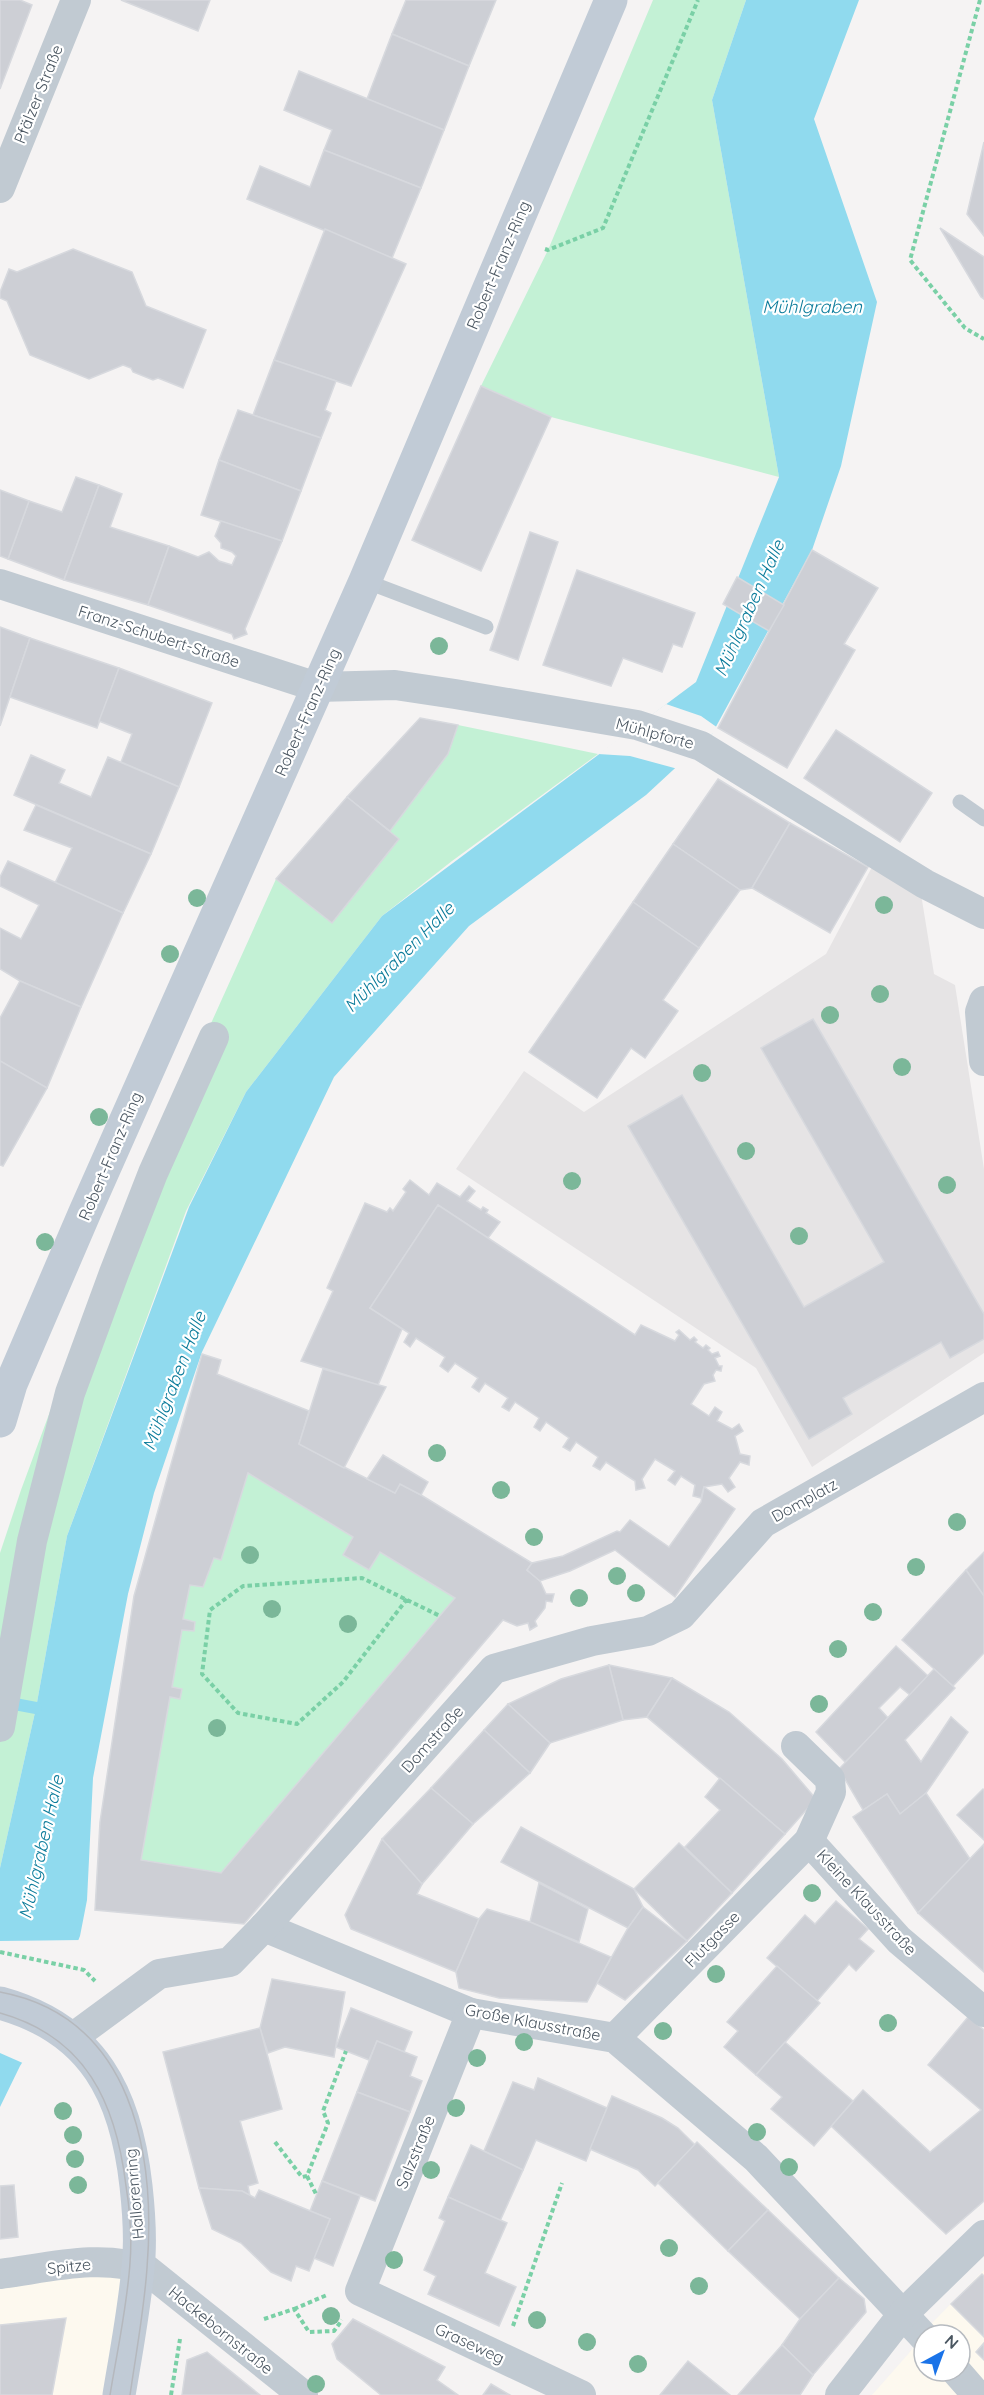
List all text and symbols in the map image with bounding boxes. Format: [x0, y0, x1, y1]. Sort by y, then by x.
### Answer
street label: Pfälzer Straße [9, 42, 67, 146]
street label: Robert-Franz-Ring [462, 198, 534, 332]
water label: Mühlgraben [762, 295, 862, 318]
water label: Mühlgraben Halle [709, 536, 790, 680]
street label: Franz-Schubert-Straße [76, 600, 242, 672]
street label: Robert-Franz-Ring [270, 645, 344, 779]
street label: Mühlpforte [614, 713, 696, 753]
water label: Mühlgraben Halle [339, 896, 460, 1017]
street label: Robert-Franz-Ring [74, 1089, 146, 1223]
water label: Mühlgraben Halle [137, 1308, 211, 1454]
street label: Domplatz [768, 1474, 840, 1526]
street label: Domstraße [397, 1701, 467, 1777]
water label: Mühlgraben Halle [13, 1772, 69, 1921]
street label: Kleine Klausstraße [813, 1845, 921, 1959]
street label: Flutgasse [680, 1907, 744, 1971]
street label: Große Klausstraße [464, 1999, 602, 2045]
street label: Salzstraße [391, 2112, 439, 2192]
street label: Hallorenring [120, 2148, 148, 2240]
street label: Spitze [46, 2254, 92, 2278]
street label: Hackebornstraße [165, 2282, 277, 2378]
street label: Graseweg [432, 2318, 508, 2368]
north arrow [912, 2323, 972, 2383]
text: N [941, 2330, 963, 2353]

